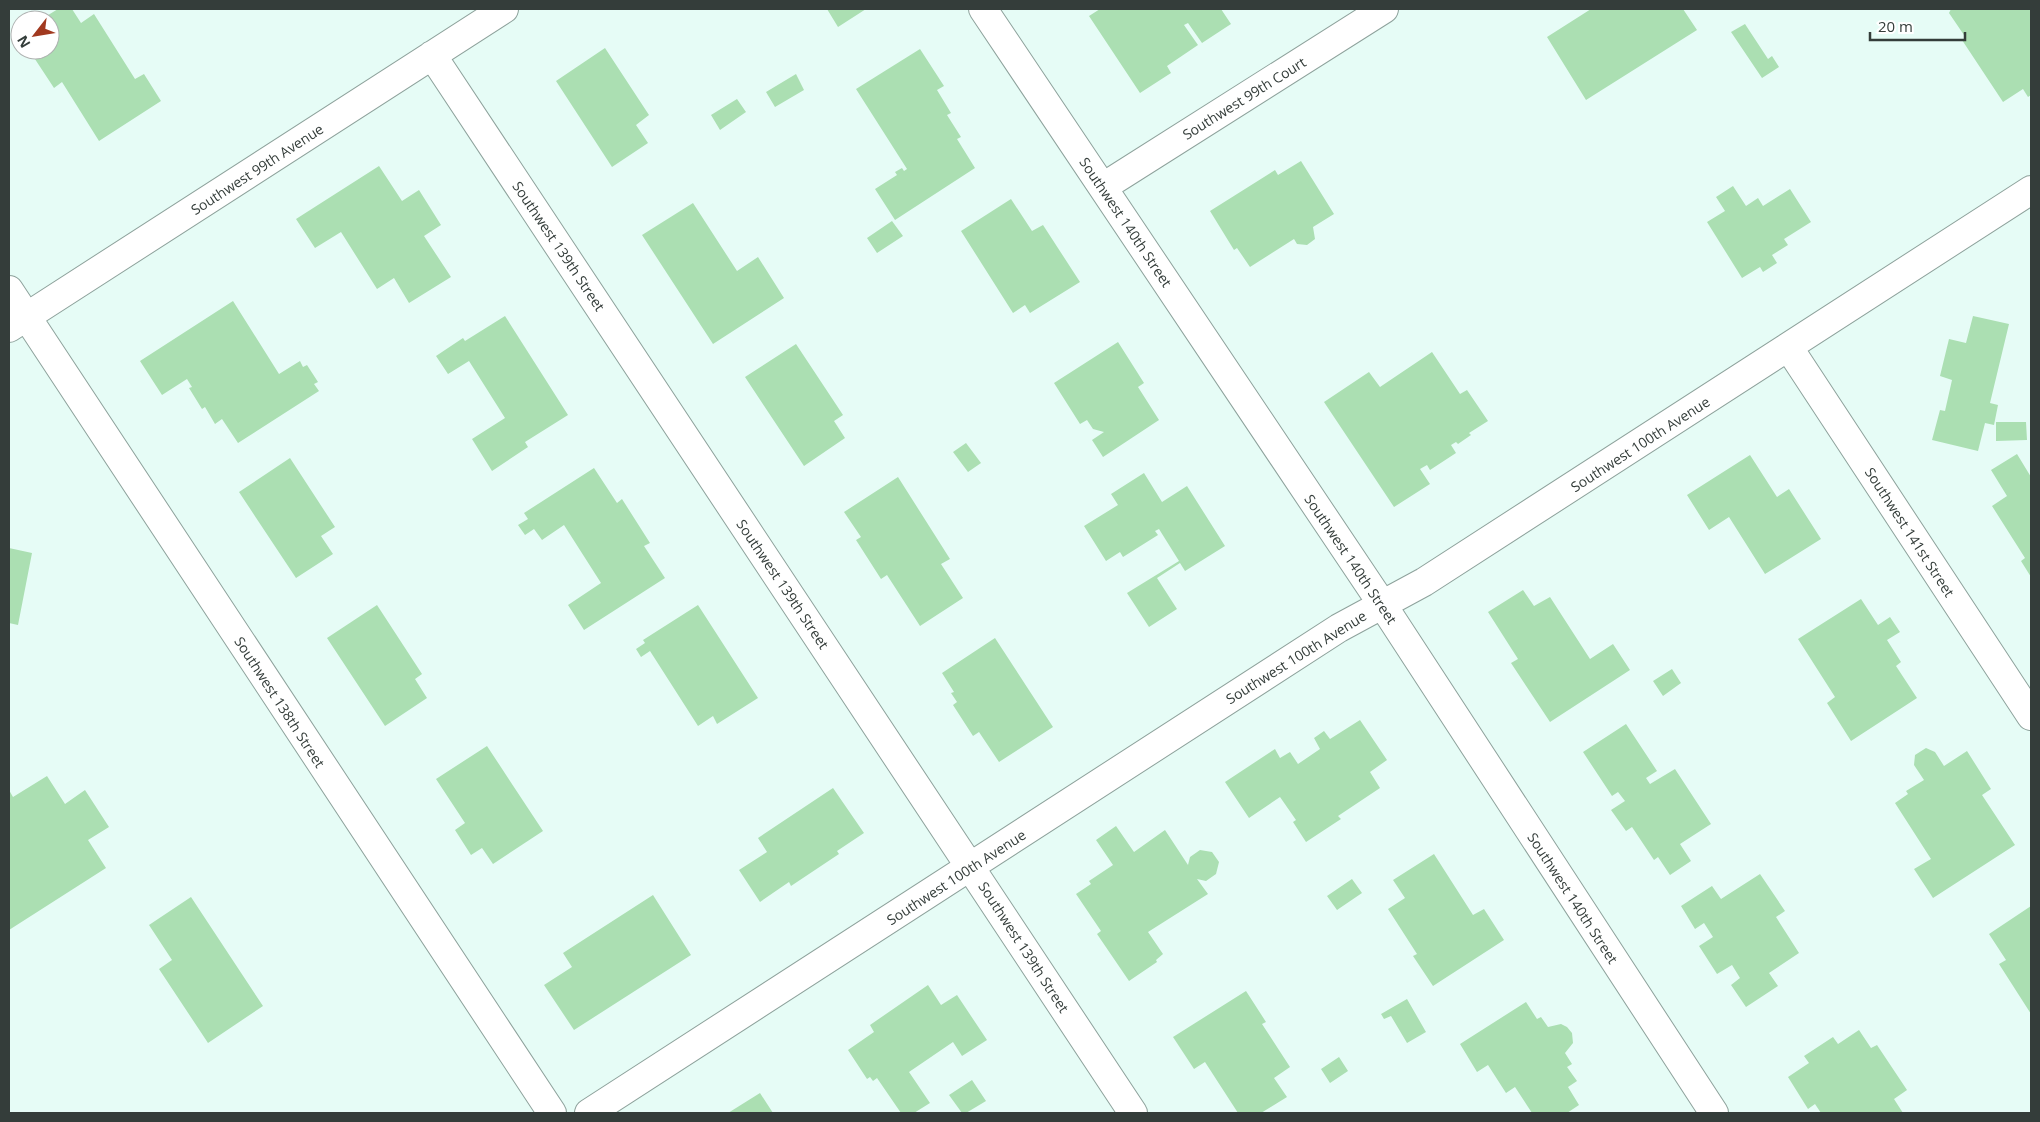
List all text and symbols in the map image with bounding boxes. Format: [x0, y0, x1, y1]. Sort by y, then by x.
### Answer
north arrow [10, 10, 60, 60]
scale bar [1870, 10, 1965, 42]
text: 20 m [1878, 16, 1913, 36]
text: N [12, 32, 35, 52]
street label: Southwest 99th Court [1179, 52, 1309, 144]
street label: Southwest 99th Avenue [187, 119, 327, 219]
street label: Southwest 140th Street [1075, 153, 1177, 291]
street label: Southwest 139th Street [508, 177, 610, 315]
street label: Southwest 100th Avenue [1567, 392, 1713, 496]
street label: Southwest 141st Street [1861, 464, 1959, 600]
street label: Southwest 140th Street [1300, 490, 1402, 628]
street label: Southwest 139th Street [732, 515, 834, 653]
street label: Southwest 100th Avenue [1222, 606, 1370, 708]
street label: Southwest 138th Street [230, 633, 330, 771]
street label: Southwest 100th Avenue [883, 825, 1029, 929]
street label: Southwest 140th Street [1523, 829, 1623, 967]
street label: Southwest 139th Street [974, 878, 1074, 1016]

